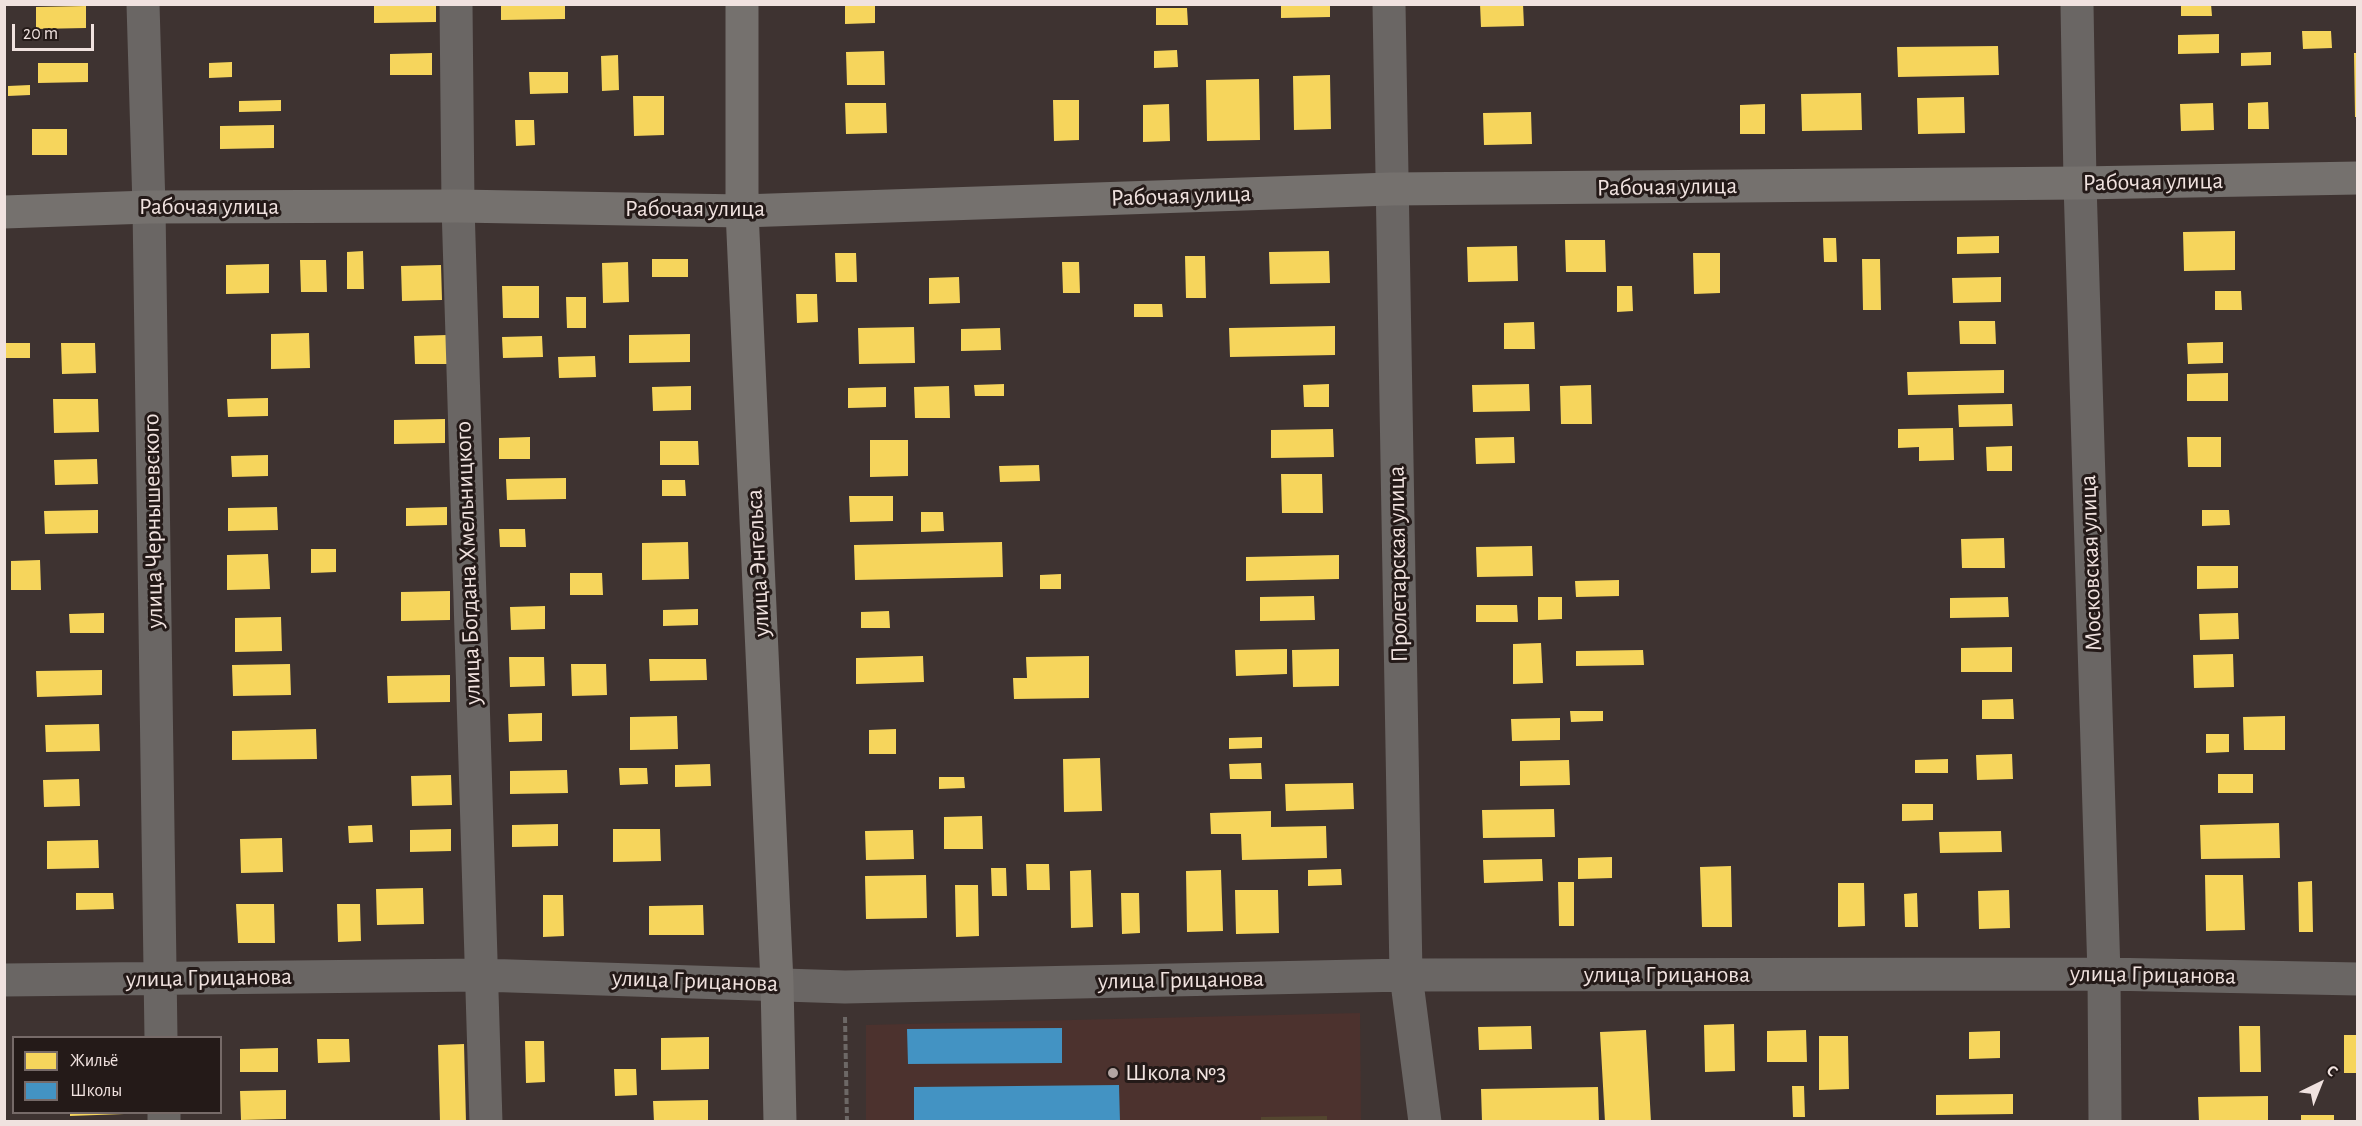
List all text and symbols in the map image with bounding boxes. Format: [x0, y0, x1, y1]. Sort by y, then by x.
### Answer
scale bar [15, 12, 98, 50]
text: 20 m [23, 25, 58, 43]
street label: Рабочая улица [2082, 166, 2224, 198]
street label: Рабочая улица [1596, 171, 1738, 203]
street label: Рабочая улица [1110, 179, 1252, 213]
street label: Рабочая улица [139, 193, 279, 221]
street label: Рабочая улица [625, 195, 765, 223]
street label: улица Чернышевского [137, 413, 169, 629]
street label: улица Богдана Хмельницкого [449, 421, 487, 705]
street label: Пролетарская улица [1382, 465, 1414, 663]
street label: Московская улица [2074, 474, 2108, 652]
street label: улица Энгельса [740, 488, 776, 638]
street label: улица Грицанова [2070, 959, 2236, 991]
street label: улица Грицанова [1584, 961, 1750, 989]
street label: улица Грицанова [126, 962, 292, 994]
street label: улица Грицанова [611, 964, 779, 998]
street label: улица Грицанова [1098, 964, 1264, 996]
legend [12, 1036, 222, 1114]
text: Жильё [70, 1052, 118, 1070]
north arrow [2290, 1054, 2350, 1114]
place label: Школа №3 [1125, 1059, 1226, 1087]
text: С [2324, 1062, 2341, 1080]
marker: Школа №3 [1106, 1066, 1120, 1080]
text: Школы [70, 1082, 122, 1100]

